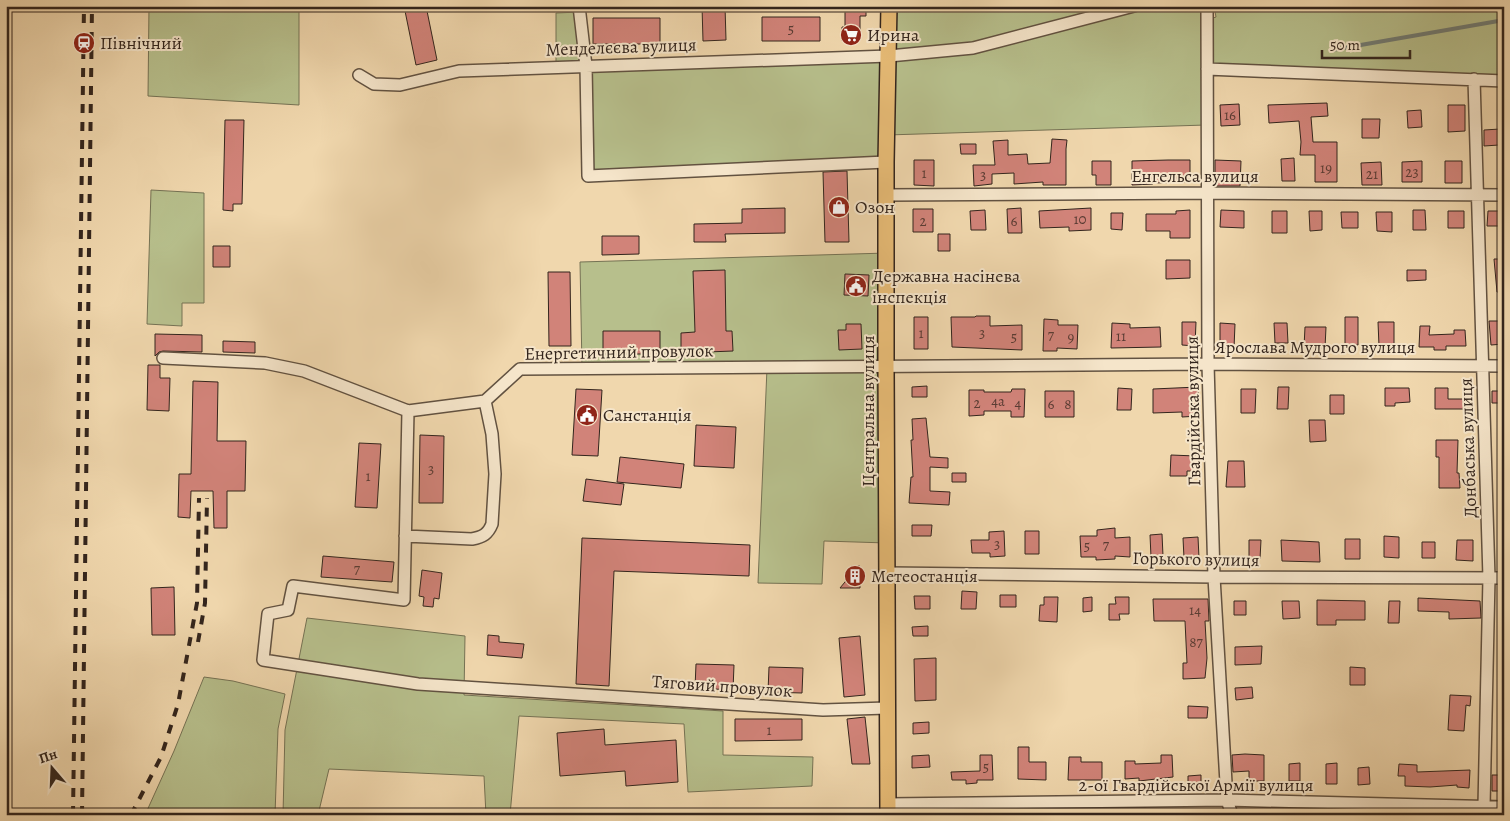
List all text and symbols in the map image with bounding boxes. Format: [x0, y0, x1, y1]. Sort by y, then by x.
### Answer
house number: 5 [788, 19, 794, 39]
supermarket icon: Ирина [839, 23, 863, 47]
place label: Ирина [867, 23, 920, 47]
scale bar [1322, 28, 1410, 60]
station icon: Північний [72, 31, 96, 55]
place label: Північний [100, 31, 182, 55]
street label: Менделєєва вулиця [545, 32, 697, 62]
text: 50 m [1330, 35, 1360, 55]
house number: 16 [1224, 105, 1236, 125]
house number: 19 [1320, 158, 1332, 178]
house number: 23 [1405, 162, 1419, 182]
house number: 1 [921, 163, 927, 183]
street label: Енгельса вулиця [1131, 164, 1259, 188]
house number: 21 [1366, 164, 1378, 184]
house number: 3 [980, 165, 986, 185]
shop icon: Озон [827, 195, 851, 219]
place label: Озон [855, 195, 895, 219]
house number: 10 [1073, 209, 1087, 229]
house number: 2 [919, 211, 927, 231]
house number: 6 [1011, 211, 1018, 231]
place label: Державна насiнева iнспекцiя [872, 264, 1021, 309]
public building icon: Державна насiнева iнспекцiя [844, 274, 868, 298]
house number: 1 [918, 323, 924, 343]
house number: 3 [979, 323, 985, 343]
house number: 7 [1048, 325, 1055, 345]
house number: 11 [1116, 326, 1126, 346]
house number: 5 [1011, 327, 1017, 347]
house number: 9 [1068, 327, 1075, 347]
street label: Центральна вулиця [856, 335, 880, 487]
street label: Ярослава Мудрого вулиця [1215, 335, 1415, 359]
street label: Гвардійська вулиця [1180, 336, 1206, 486]
street label: Енергетичний провулок [524, 338, 714, 366]
street label: Донбаська вулиця [1454, 377, 1482, 519]
house number: 4а [991, 391, 1005, 411]
house number: 2 [973, 393, 981, 413]
house number: 4 [1015, 393, 1022, 413]
house number: 6 [1048, 394, 1055, 414]
house number: 8 [1064, 394, 1072, 414]
public building icon: Санстанція [575, 403, 599, 427]
place label: Санстанція [603, 403, 691, 427]
house number: 3 [428, 459, 434, 479]
house number: 1 [365, 466, 371, 486]
house number: 3 [994, 534, 1000, 554]
house number: 7 [1103, 535, 1110, 555]
house number: 5 [1084, 536, 1090, 556]
street label: Горького вулиця [1132, 546, 1260, 572]
house number: 7 [354, 559, 361, 579]
building icon: Метеостанція [843, 564, 867, 588]
place label: Метеостанція [871, 564, 978, 588]
house number: 14 [1189, 600, 1201, 620]
house number: 87 [1189, 632, 1203, 652]
street label: Тяговий провулок [651, 669, 793, 703]
house number: 1 [766, 720, 772, 740]
north arrow [28, 744, 78, 794]
text: Пн [36, 744, 60, 768]
house number: 5 [983, 757, 989, 777]
street label: 2-ої Гвардійської Армії вулиця [1079, 773, 1313, 797]

